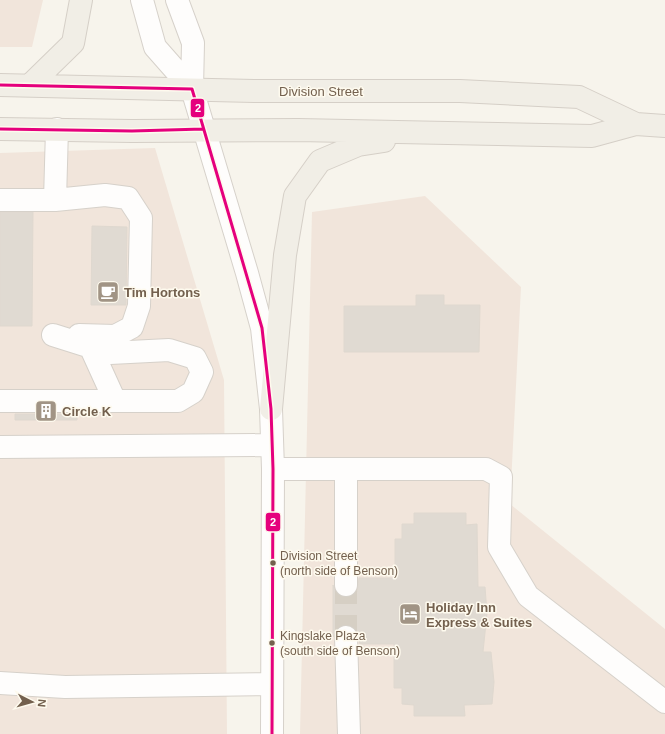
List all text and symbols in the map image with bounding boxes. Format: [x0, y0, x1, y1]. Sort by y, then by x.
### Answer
street label: Division Street [279, 84, 363, 99]
line badge: 2 [190, 98, 205, 118]
text: 2 [195, 102, 201, 114]
cafe icon: Tim Hortons [95, 279, 121, 305]
place label: Tim Hortons [124, 285, 200, 300]
building icon: Circle K [33, 398, 59, 424]
place label: Circle K [62, 404, 112, 419]
line badge: 2 [265, 512, 281, 532]
text: 2 [270, 516, 276, 528]
place label: Division Street (north side of Benson) [280, 549, 398, 578]
marker: Division Street (north side of Benson) [268, 558, 278, 568]
place label: Holiday Inn Express & Suites [426, 600, 532, 630]
hotel icon: Holiday Inn Express & Suites [397, 601, 423, 627]
place label: Kingslake Plaza (south side of Benson) [280, 629, 400, 658]
marker: Kingslake Plaza (south side of Benson) [267, 638, 277, 648]
north arrow [12, 682, 52, 722]
text: N [36, 698, 48, 708]

